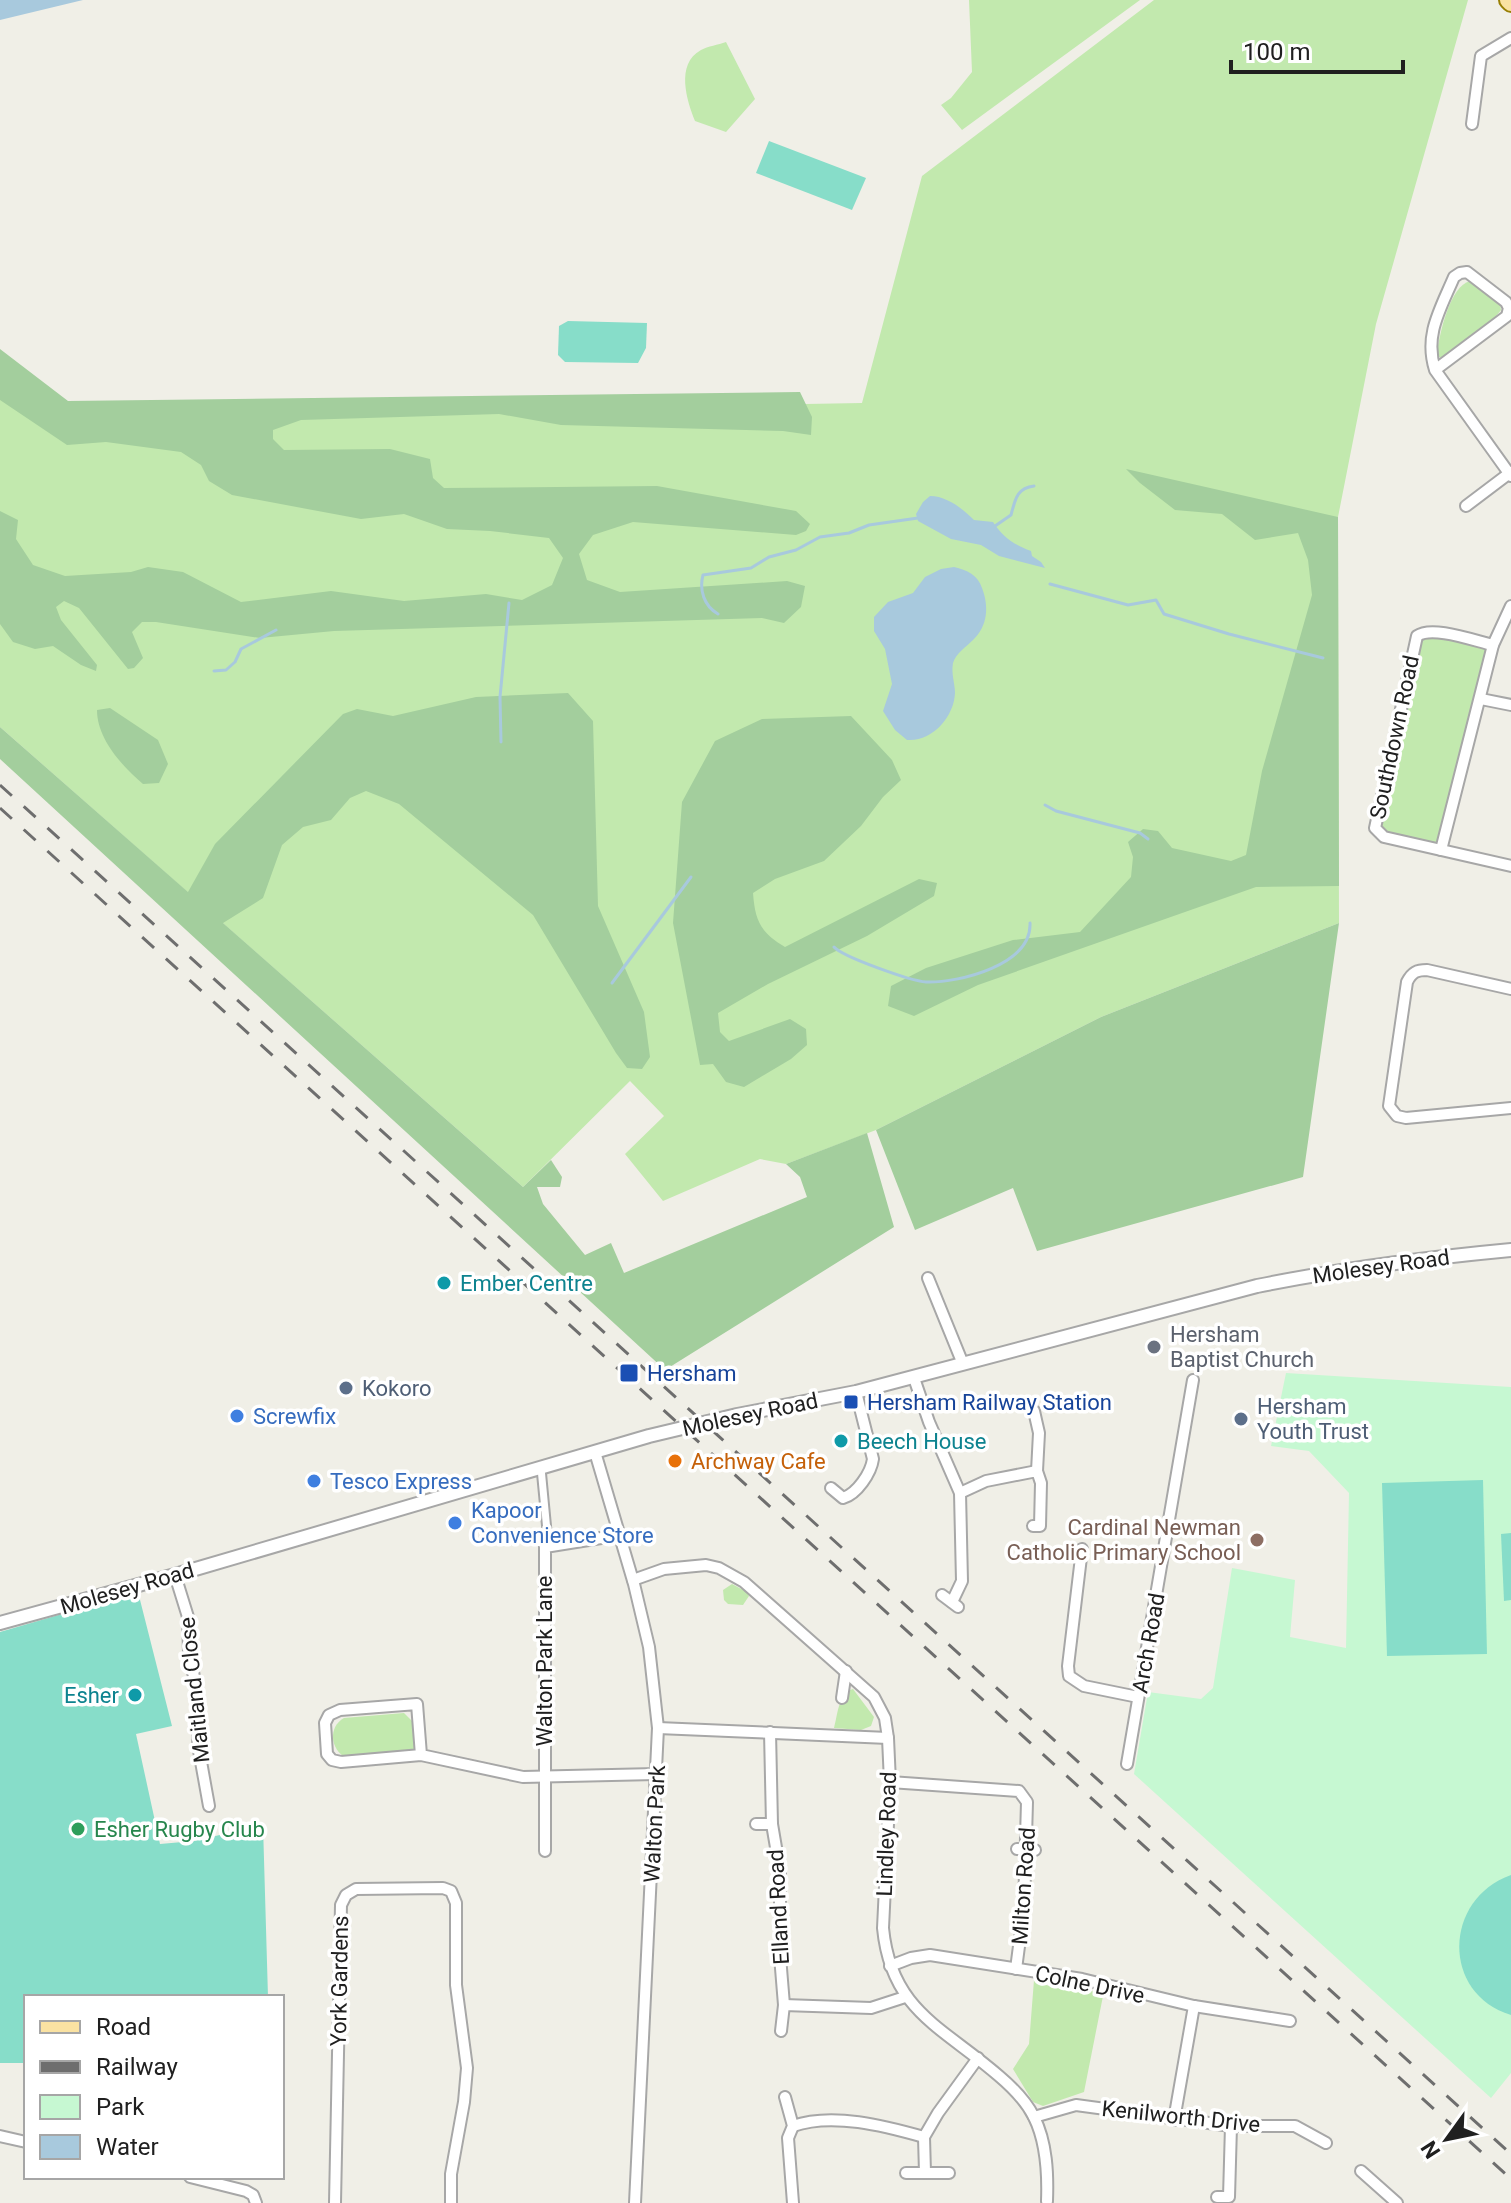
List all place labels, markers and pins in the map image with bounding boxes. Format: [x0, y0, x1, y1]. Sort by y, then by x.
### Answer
place label: Ember Centre [460, 1271, 593, 1296]
marker: Ember Centre [435, 1274, 453, 1292]
place label: Hersham Baptist Church [1170, 1322, 1314, 1372]
marker: Hersham Baptist Church [1145, 1338, 1163, 1356]
place label: Hersham [647, 1361, 737, 1386]
marker: Hersham [618, 1362, 640, 1384]
place label: Kokoro [362, 1376, 432, 1401]
marker: Kokoro [337, 1379, 355, 1397]
place label: Hersham Railway Station [867, 1390, 1112, 1415]
marker: Hersham Railway Station [842, 1393, 860, 1411]
place label: Hersham Youth Trust [1257, 1394, 1369, 1444]
place label: Screwfix [253, 1404, 336, 1429]
marker: Screwfix [228, 1407, 246, 1425]
marker: Hersham Youth Trust [1232, 1410, 1250, 1428]
place label: Beech House [857, 1429, 987, 1454]
marker: Beech House [832, 1432, 850, 1450]
place label: Archway Cafe [691, 1449, 826, 1474]
marker: Archway Cafe [666, 1452, 684, 1470]
place label: Tesco Express [330, 1469, 472, 1494]
marker: Tesco Express [305, 1472, 323, 1490]
place label: Kapoor Convenience Store [471, 1498, 654, 1548]
marker: Kapoor Convenience Store [446, 1514, 464, 1532]
place label: Cardinal Newman Catholic Primary School [1007, 1515, 1241, 1565]
marker: Cardinal Newman Catholic Primary School [1248, 1531, 1266, 1549]
place label: Esher [64, 1683, 120, 1708]
marker: Esher [126, 1686, 144, 1704]
place label: Esher Rugby Club [94, 1817, 265, 1842]
marker: Esher Rugby Club [69, 1820, 87, 1838]

